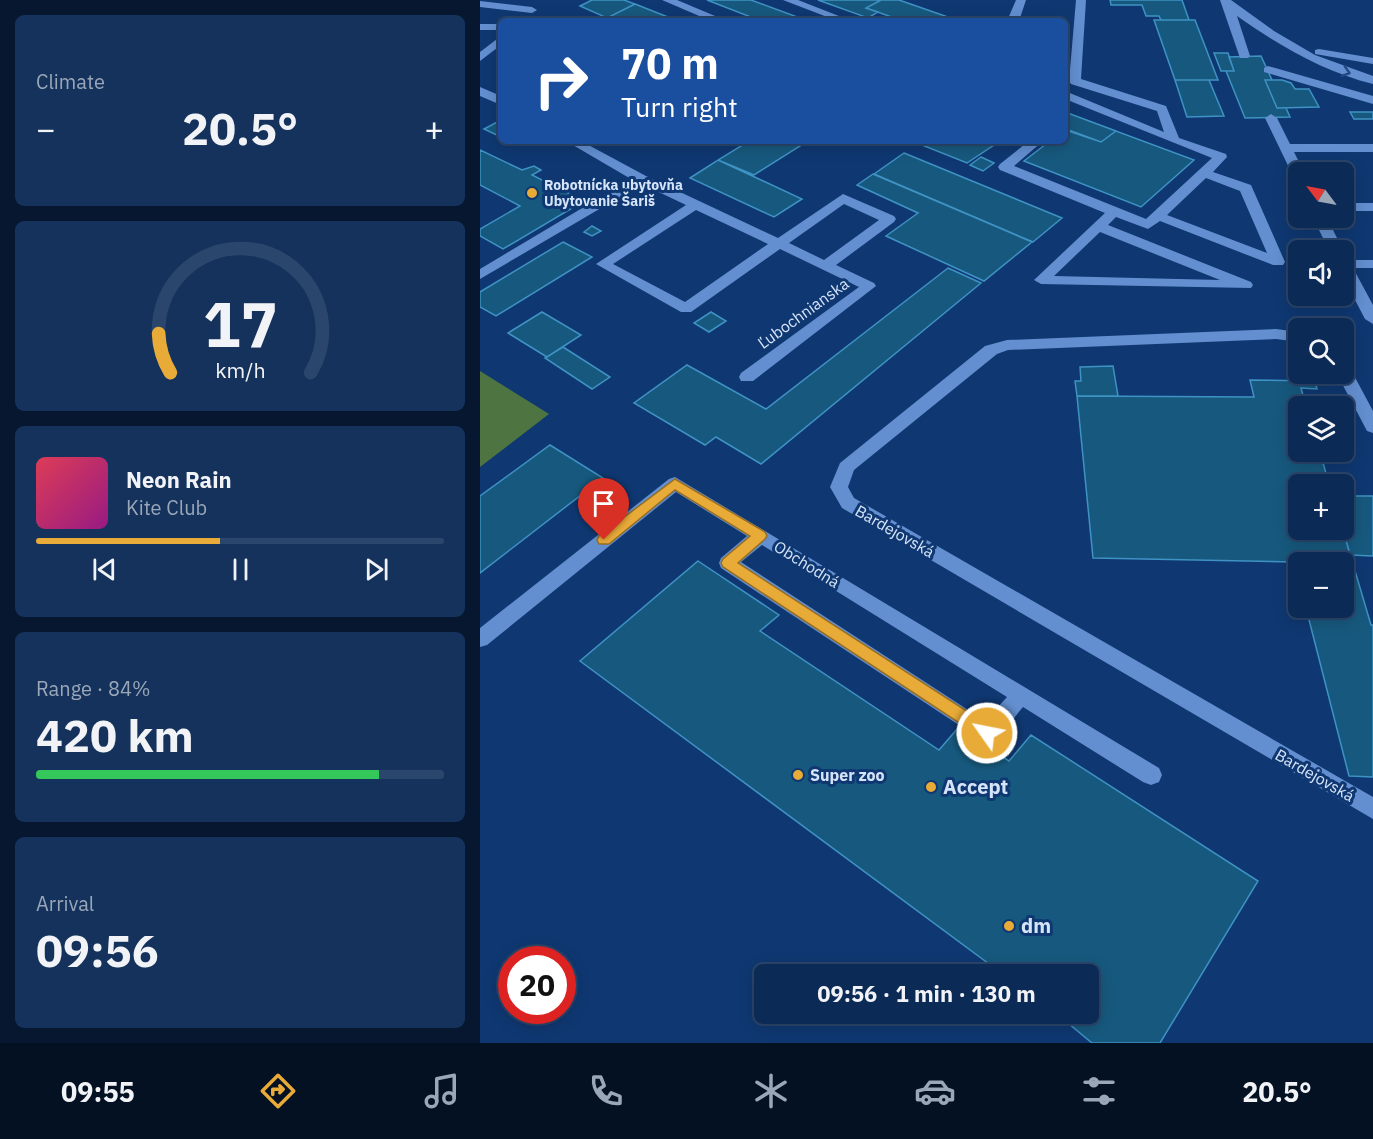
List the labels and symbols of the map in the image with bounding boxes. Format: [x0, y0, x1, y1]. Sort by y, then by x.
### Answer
one-way arrow [1340, 65, 1351, 77]
north arrow [1288, 162, 1354, 228]
place label: Robotnícka ubytovňa Ubytovanie Šariš [544, 176, 683, 210]
marker: Robotnícka ubytovňa Ubytovanie Šariš [525, 186, 539, 200]
street label: Ľubochnianska [754, 273, 853, 353]
pin [578, 478, 629, 540]
street label: Bardejovská [852, 500, 939, 562]
street label: Obchodná [770, 536, 844, 592]
position arrow [955, 701, 1019, 765]
street label: Bardejovská [1272, 744, 1359, 806]
place label: Super zoo [810, 765, 885, 785]
marker: Super zoo [791, 768, 805, 782]
place label: Accept [943, 773, 1008, 800]
marker: Accept [924, 780, 938, 794]
place label: dm [1021, 912, 1051, 939]
marker: dm [1002, 919, 1016, 933]
speed limit sign: 20 [498, 946, 576, 1024]

